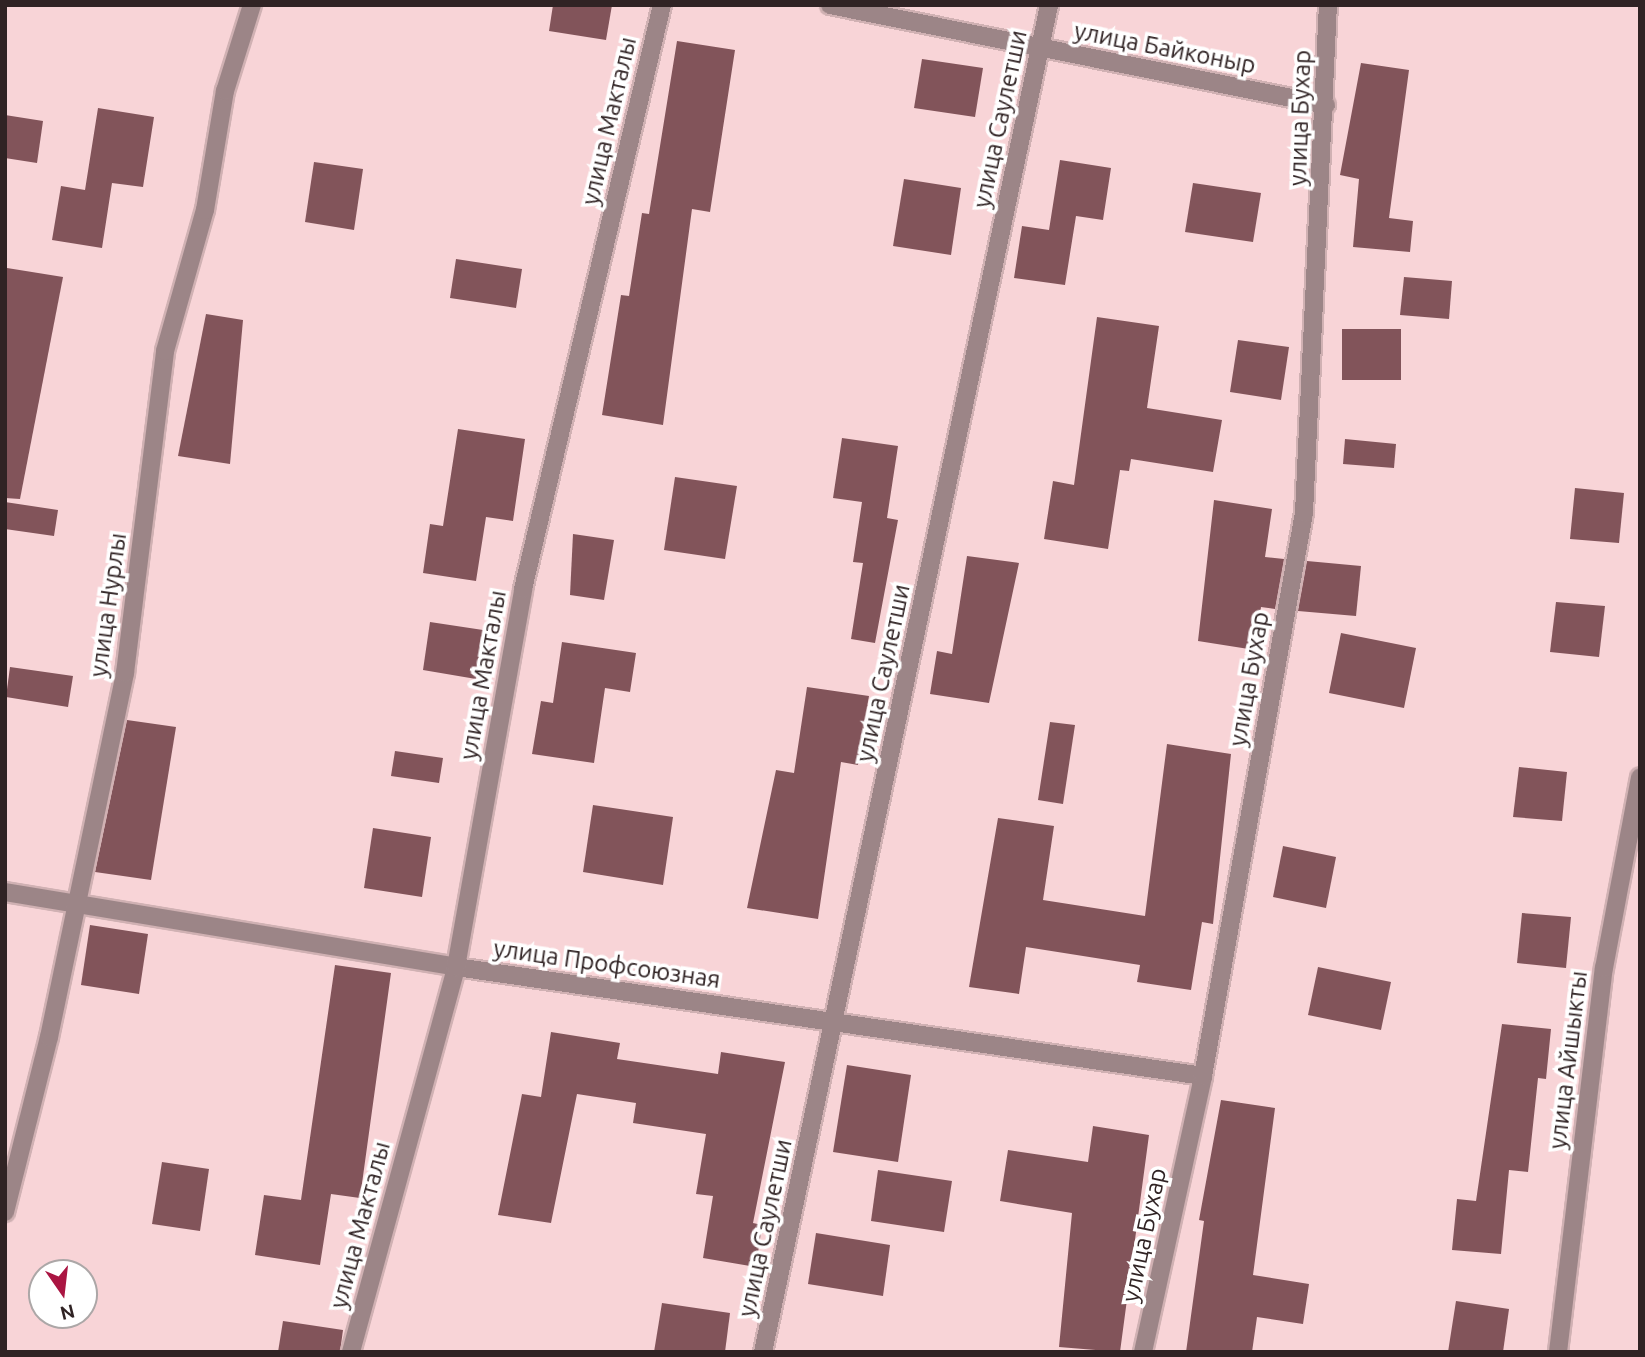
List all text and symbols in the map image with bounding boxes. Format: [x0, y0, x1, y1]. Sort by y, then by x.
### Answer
street label: улица Байконыр [1072, 16, 1258, 80]
street label: улица Саулетши [967, 27, 1033, 211]
street label: улица Макталы [576, 34, 642, 208]
street label: улица Бухар [1283, 49, 1317, 187]
street label: улица Нурлы [84, 531, 132, 679]
street label: улица Саулетши [850, 581, 916, 765]
street label: улица Макталы [454, 588, 512, 762]
street label: улица Бухар [1223, 609, 1275, 749]
street label: улица Профсоюзная [492, 934, 722, 994]
street label: улица Айшыкты [1543, 969, 1593, 1151]
street label: улица Саулетши [732, 1136, 798, 1320]
street label: улица Макталы [324, 1138, 396, 1312]
street label: улица Бухар [1116, 1165, 1172, 1305]
north arrow [28, 1259, 98, 1329]
text: N [58, 1300, 77, 1325]

